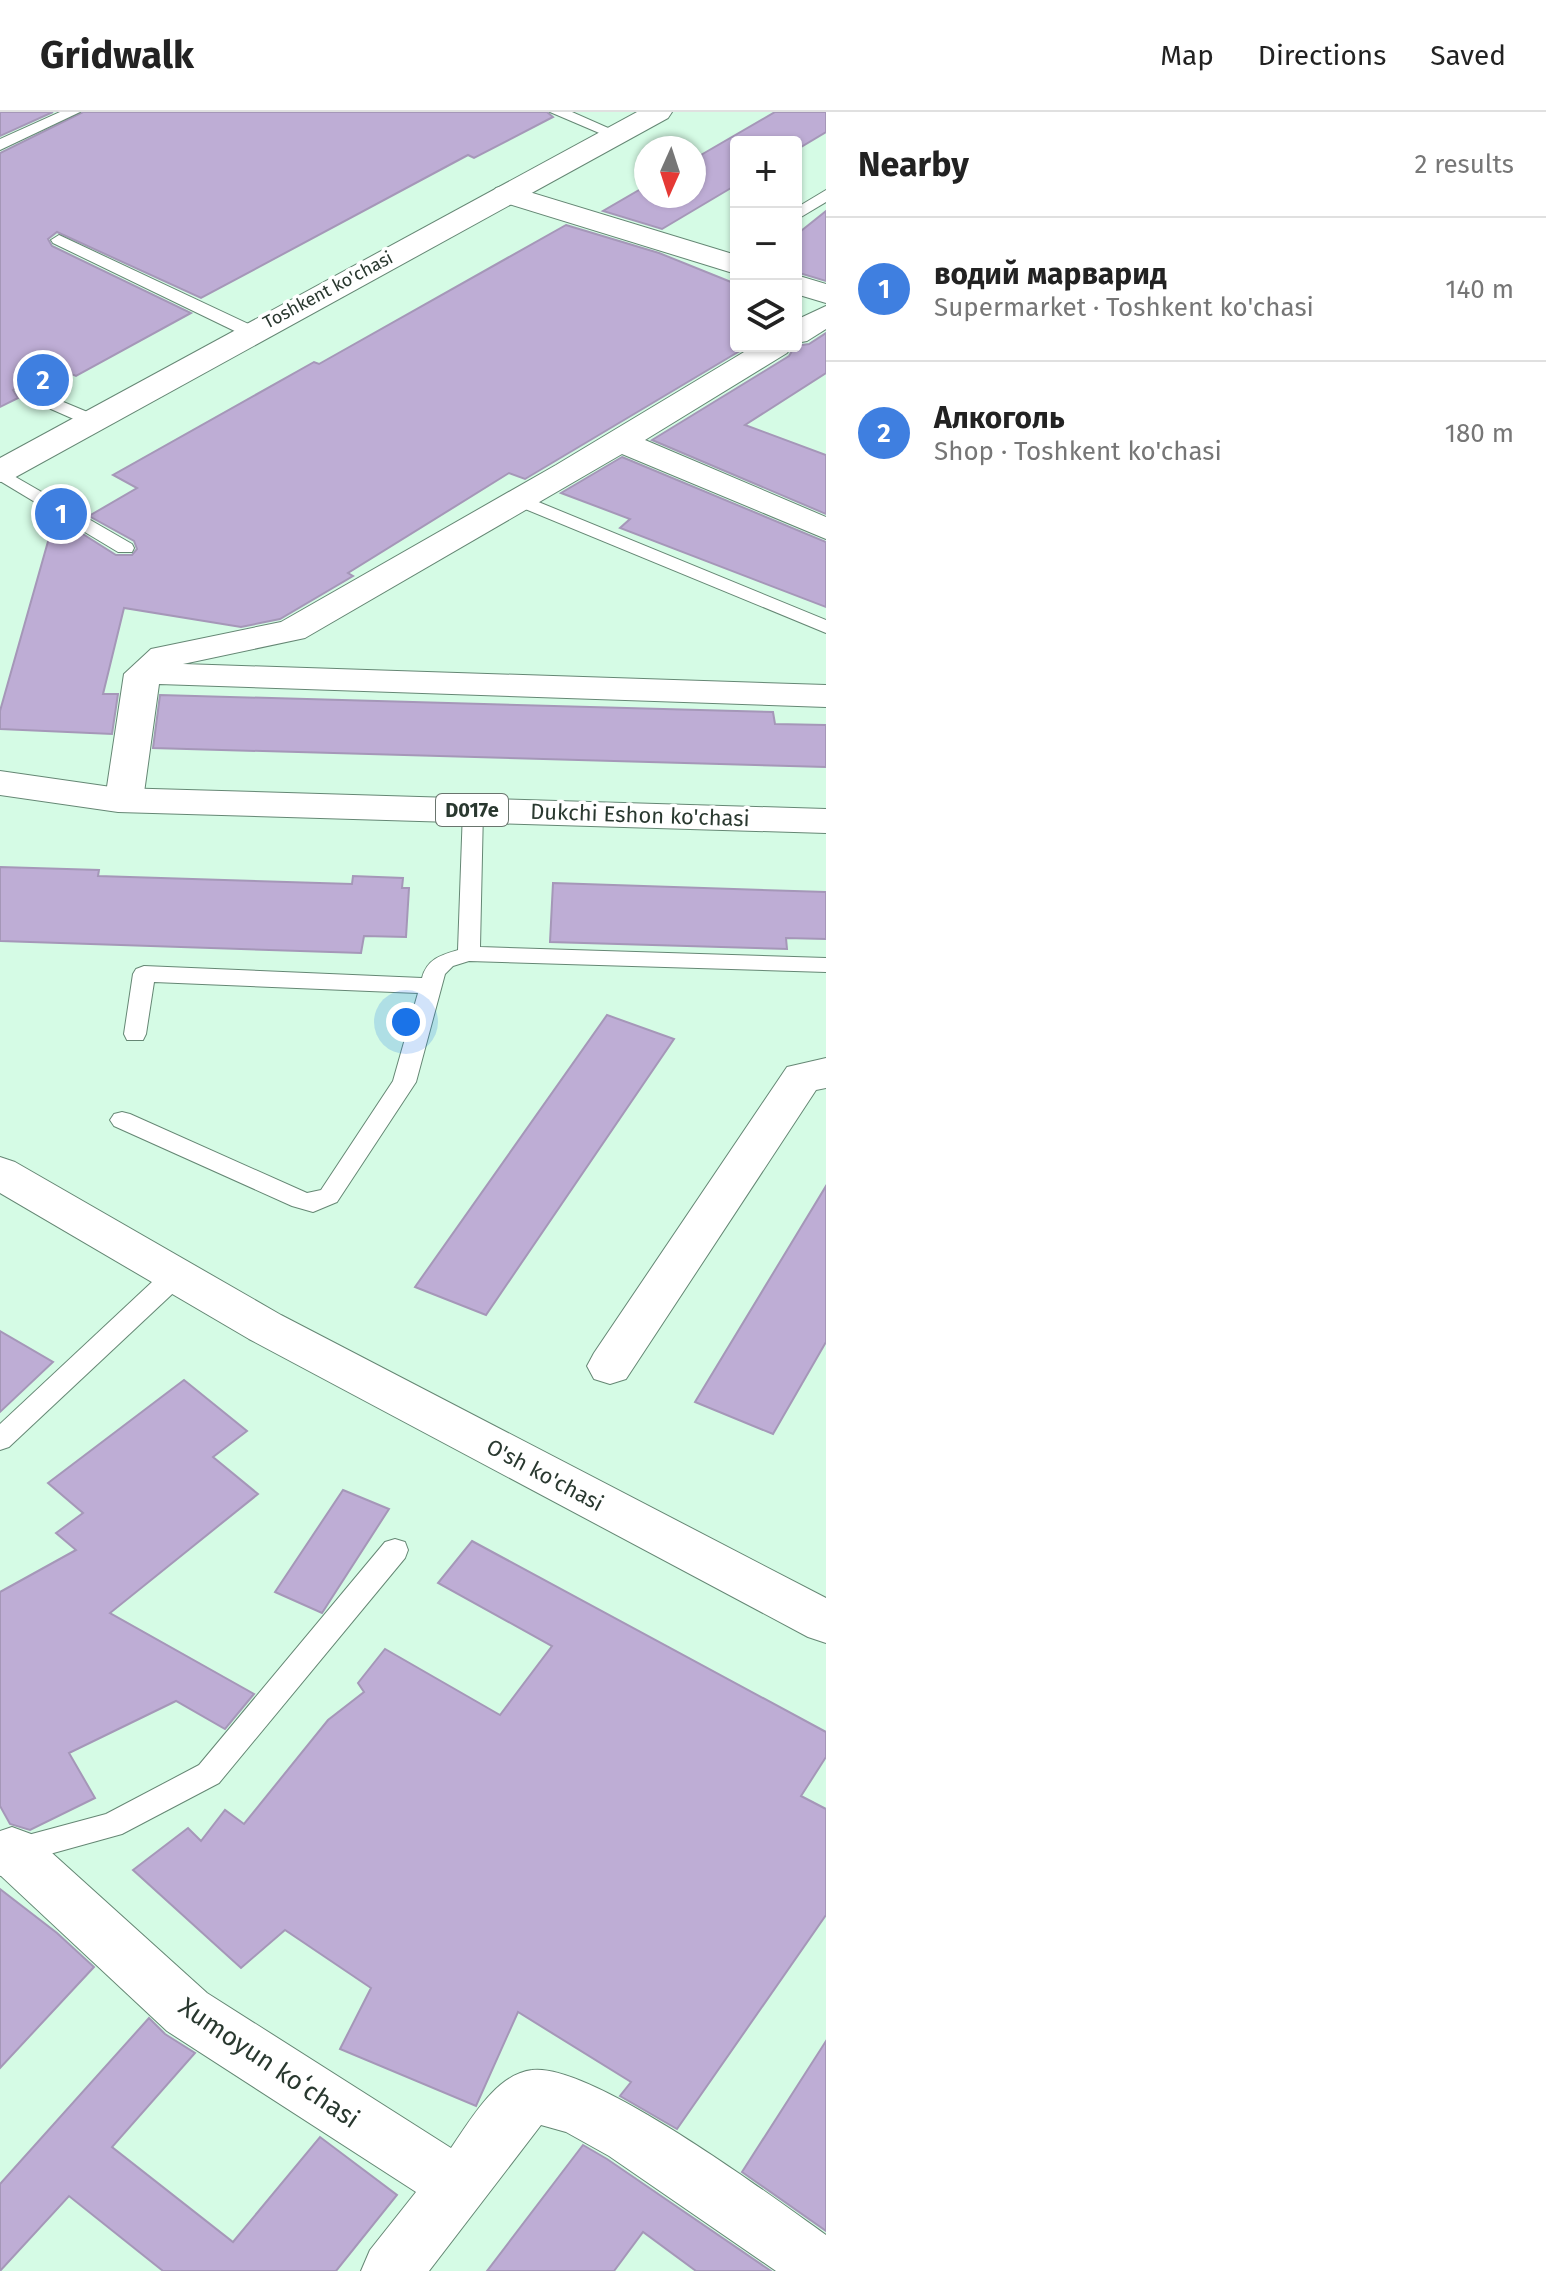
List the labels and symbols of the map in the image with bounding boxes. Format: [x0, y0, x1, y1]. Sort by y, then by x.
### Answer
north arrow [634, 136, 706, 208]
street label: Toshkent ko'chasi [259, 247, 397, 333]
pin: 2 [17, 350, 69, 410]
pin: 1 [35, 484, 87, 544]
road number: D017e [436, 794, 508, 826]
street label: Dukchi Eshon ko'chasi [530, 798, 750, 832]
your location [386, 1002, 426, 1042]
street label: O'sh ko'chasi [482, 1433, 608, 1517]
street label: Xumoyun koʻchasi [173, 1991, 365, 2135]

